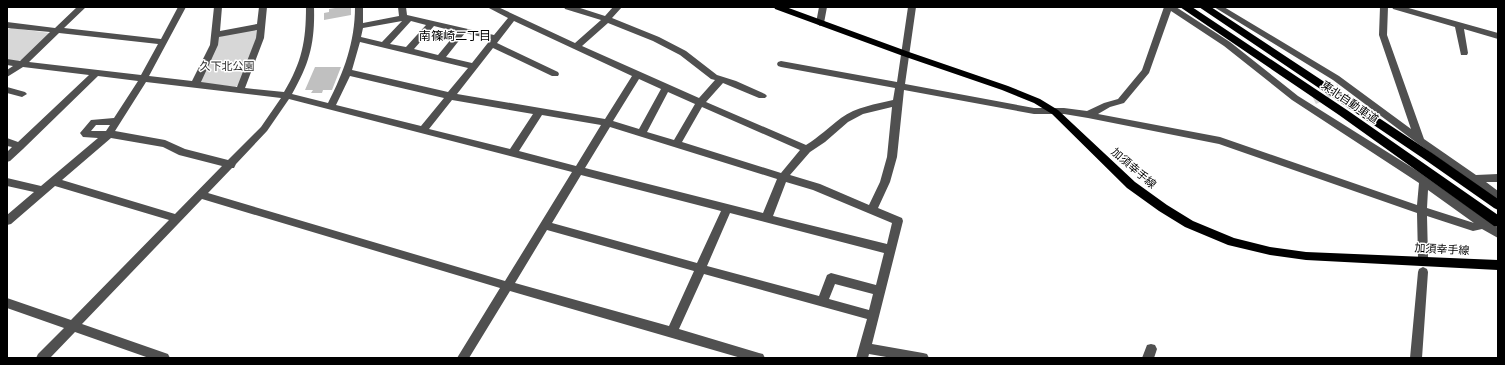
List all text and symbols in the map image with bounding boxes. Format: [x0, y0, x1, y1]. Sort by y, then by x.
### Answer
district label: 南篠崎二丁目 [419, 29, 491, 43]
park label: 久下北公園 [200, 60, 255, 72]
street label: 東北自動車道 [1319, 79, 1381, 125]
street label: 加須幸手線 [1109, 145, 1159, 191]
street label: 加須幸手線 [1414, 242, 1470, 256]

